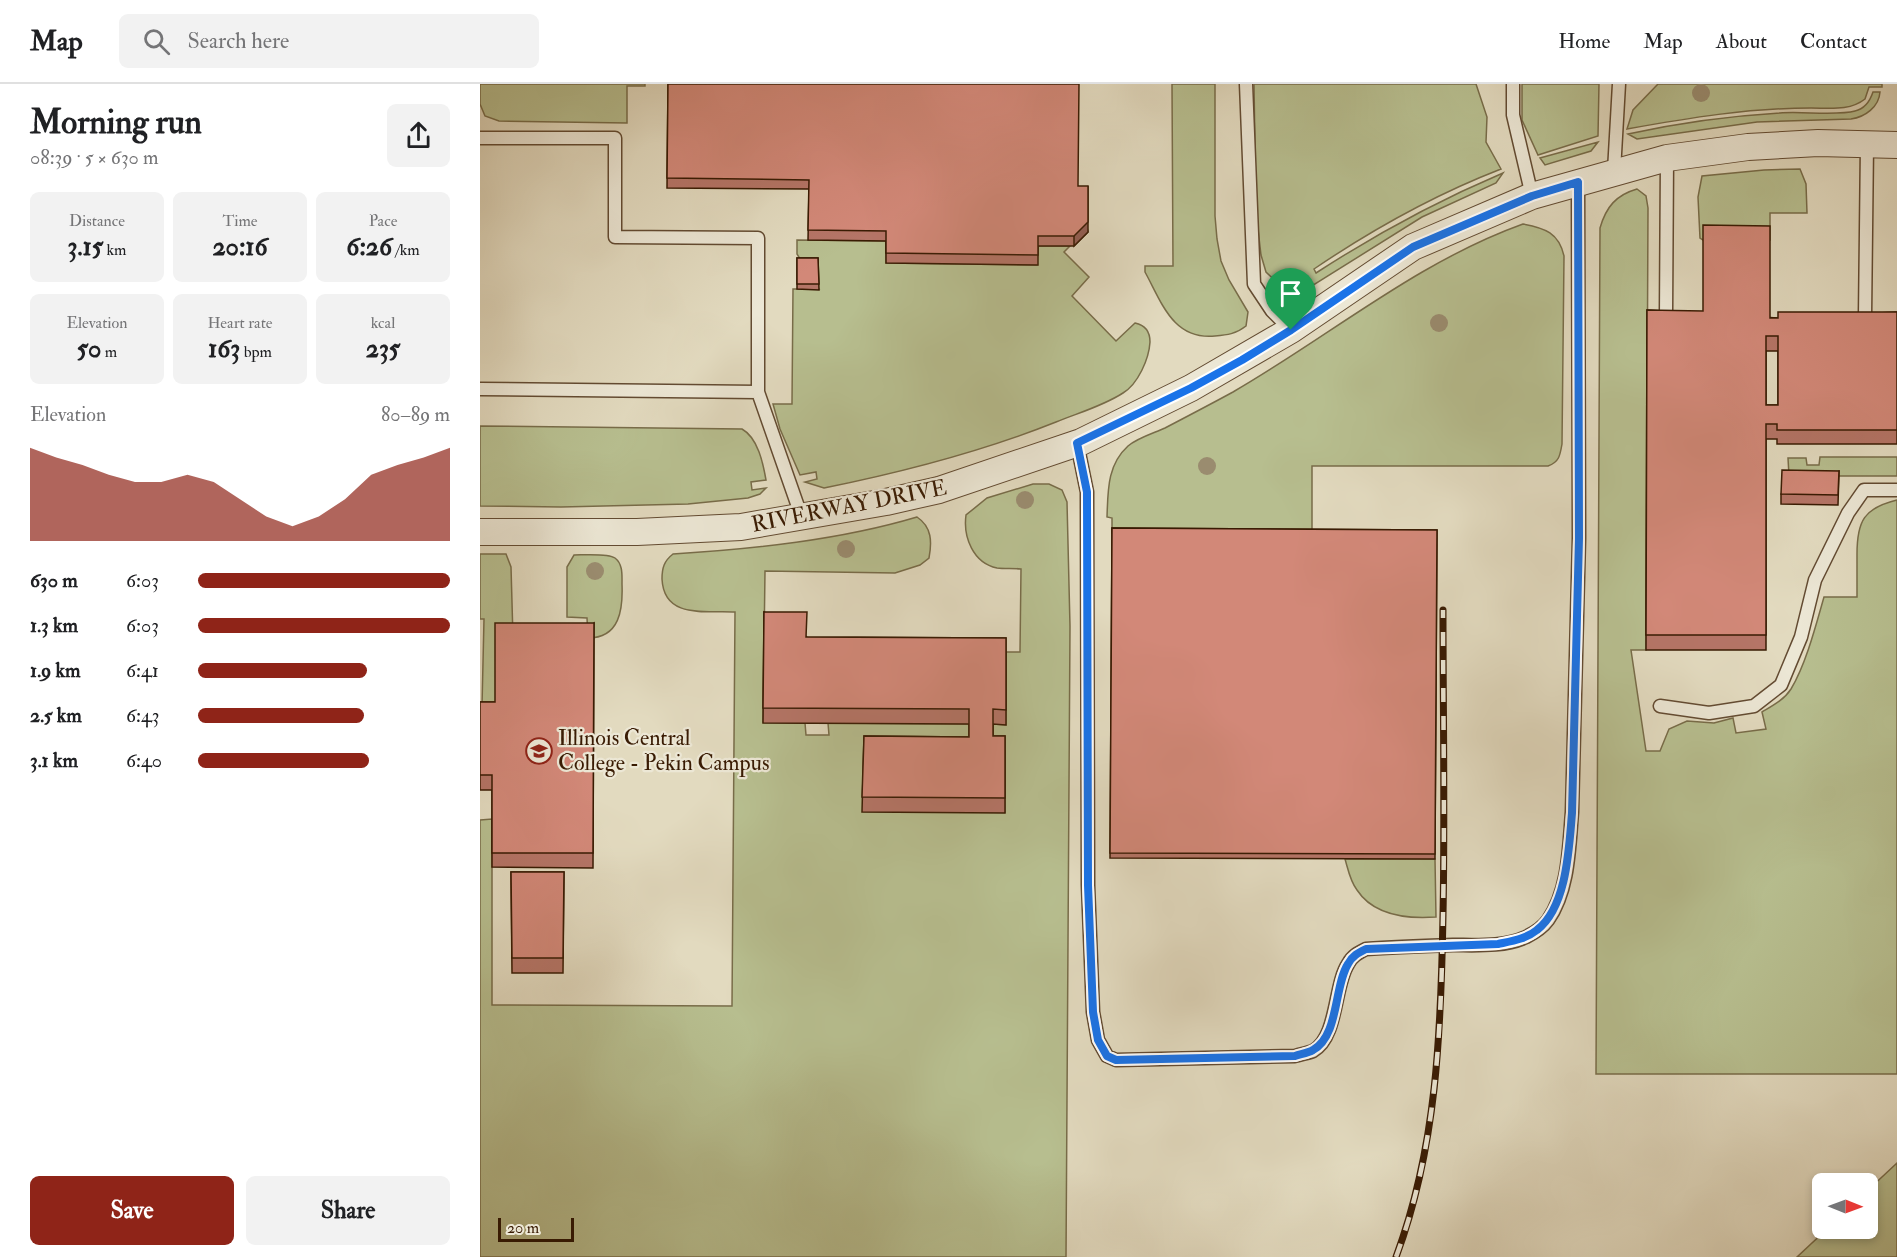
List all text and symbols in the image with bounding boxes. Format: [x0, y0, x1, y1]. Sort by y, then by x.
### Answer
search box [119, 14, 539, 68]
text: Map [30, 24, 83, 59]
icon: search [140, 25, 173, 58]
text: Search here [188, 27, 289, 55]
text: Home [1558, 28, 1610, 55]
text: Map [1643, 28, 1683, 55]
text: About [1716, 28, 1767, 55]
text: Contact [1800, 28, 1867, 55]
text: Morning run [30, 102, 202, 143]
button: share [387, 104, 450, 167]
text: 08:39 · 5 × 630 m [30, 145, 159, 170]
text: Distance [69, 211, 125, 231]
text: Time [223, 211, 257, 231]
text: Pace [369, 211, 397, 231]
text: 3.15 [67, 231, 103, 263]
text: 20:16 [212, 231, 268, 263]
text: 6:26 [346, 231, 392, 263]
text: km [103, 240, 127, 260]
text: /km [392, 240, 420, 260]
pin [1265, 268, 1316, 330]
icon: arrive [1274, 277, 1307, 310]
text: Elevation [67, 313, 127, 333]
text: Heart rate [207, 313, 273, 333]
text: kcal [371, 313, 395, 333]
text: 50 [77, 333, 101, 365]
text: 163 [208, 333, 240, 365]
text: 235 [366, 333, 400, 365]
text: m [101, 342, 117, 362]
text: bpm [240, 342, 272, 362]
text: Elevation [30, 402, 106, 427]
text: 80–89 m [381, 402, 450, 427]
street label: RIVERWAY DRIVE [749, 473, 949, 539]
text: 630 m [30, 568, 78, 593]
text: 6:03 [126, 568, 159, 593]
text: 1.3 km [30, 613, 78, 638]
text: 6:03 [126, 613, 159, 638]
text: 1.9 km [30, 658, 81, 683]
text: 6:41 [126, 658, 159, 683]
text: 2.5 km [30, 703, 82, 728]
text: 6:43 [126, 703, 160, 728]
place label: Illinois Central College - Pekin Campus [558, 724, 769, 778]
school or university icon: Illinois Central College - Pekin Campus [524, 736, 554, 766]
text: 3.1 km [30, 748, 78, 773]
text: 6:40 [126, 748, 162, 773]
north arrow [1812, 1173, 1878, 1239]
map controls [1812, 1173, 1878, 1239]
button: Save [30, 1176, 234, 1245]
button: Share [246, 1176, 450, 1245]
scale bar [498, 1215, 574, 1242]
text: 20 m [507, 1218, 539, 1238]

